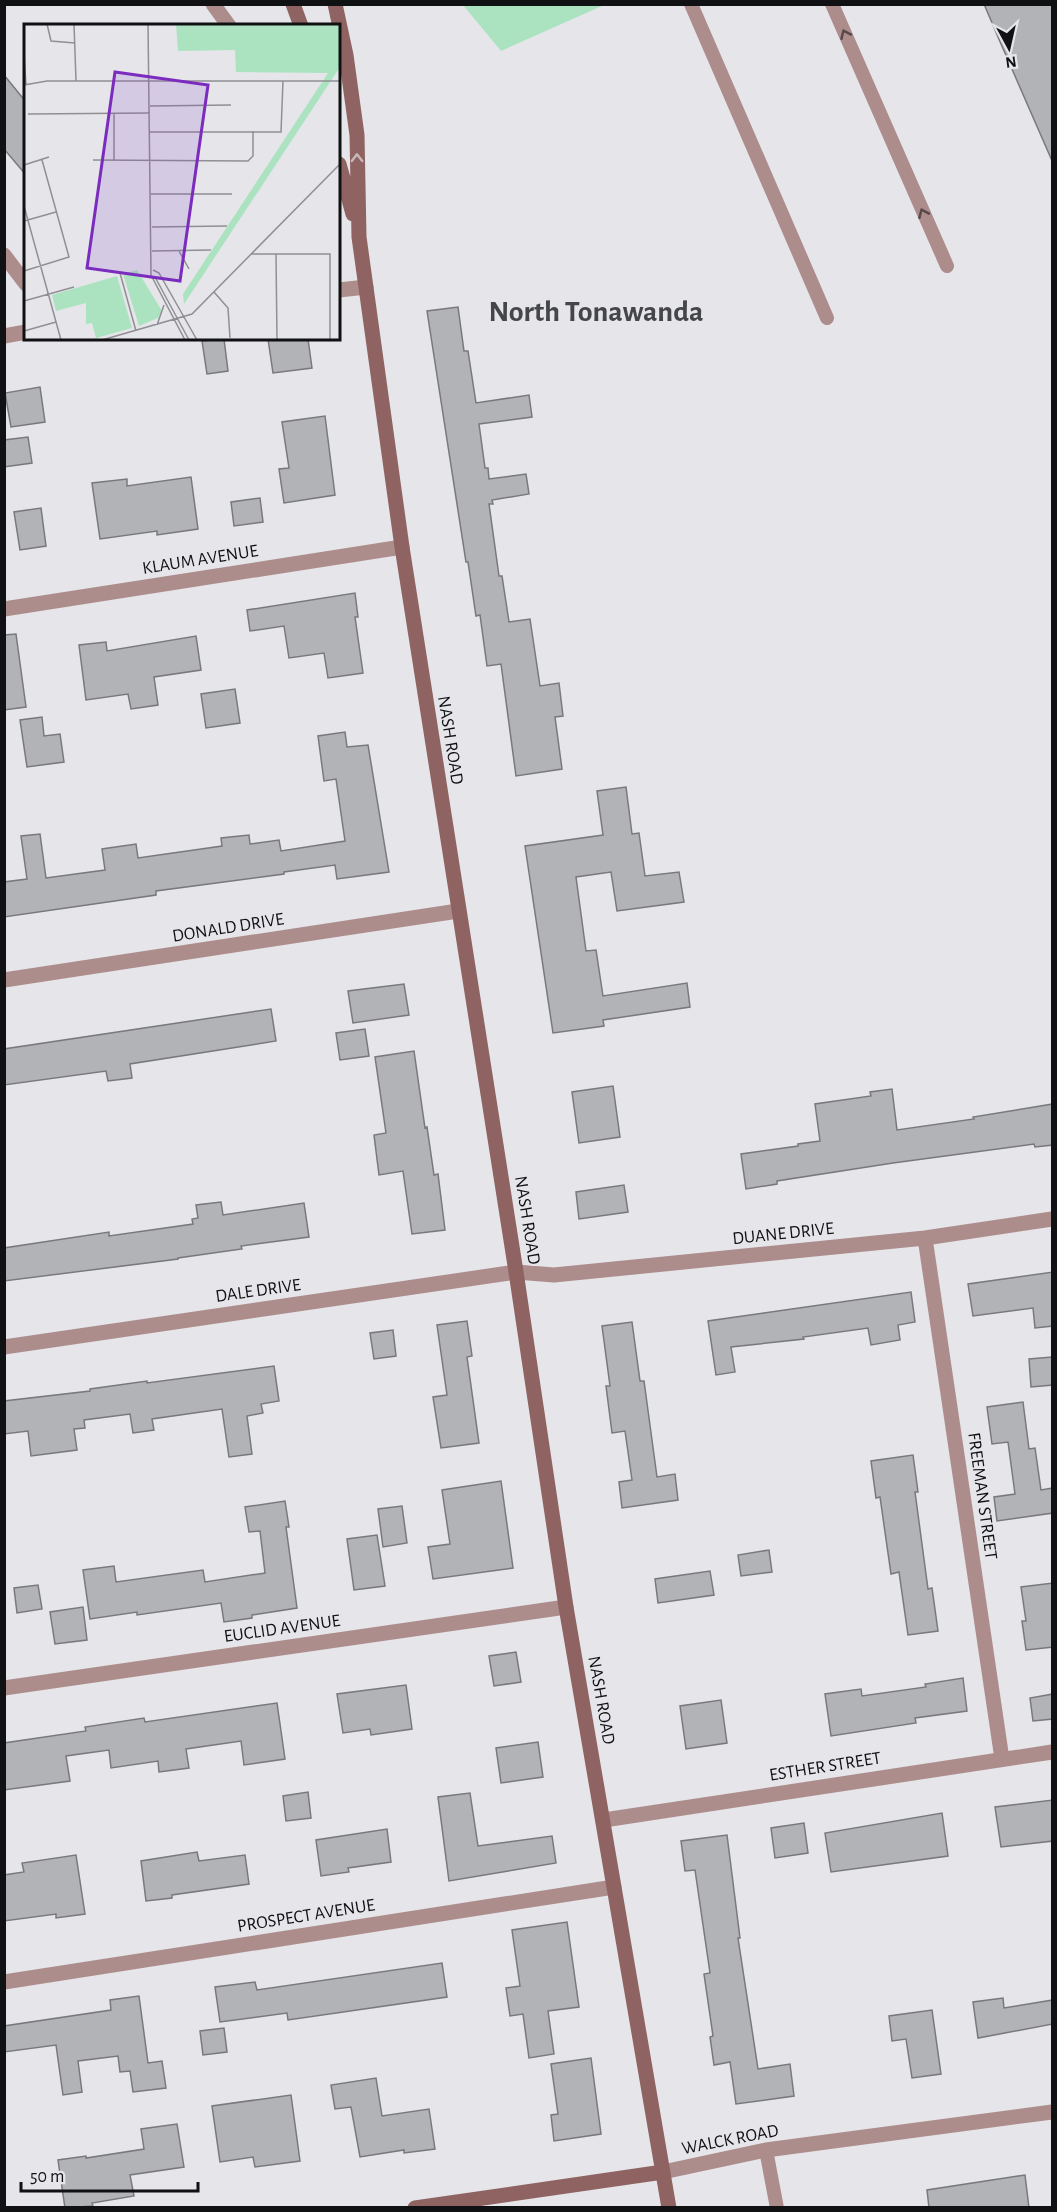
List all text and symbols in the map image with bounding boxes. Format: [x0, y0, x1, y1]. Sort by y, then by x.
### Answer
north arrow [979, 18, 1039, 78]
inset map [24, 24, 340, 340]
one-way arrow [840, 30, 852, 41]
text: N [1004, 53, 1018, 71]
one-way arrow [351, 153, 364, 162]
one-way arrow [919, 208, 931, 219]
district label: North Tonawanda [489, 297, 703, 327]
street label: KLAUM AVENUE [141, 542, 260, 578]
street label: NASH ROAD [434, 695, 466, 786]
street label: DONALD DRIVE [171, 910, 286, 946]
street label: NASH ROAD [511, 1175, 543, 1266]
street label: DUANE DRIVE [731, 1220, 835, 1248]
street label: DALE DRIVE [214, 1276, 302, 1306]
street label: FREEMAN STREET [964, 1431, 1000, 1561]
street label: EUCLID AVENUE [223, 1612, 342, 1646]
street label: NASH ROAD [584, 1655, 618, 1746]
street label: ESTHER STREET [768, 1749, 882, 1785]
street label: PROSPECT AVENUE [236, 1896, 377, 1936]
street label: WALCK ROAD [680, 2122, 780, 2158]
scale bar [21, 2155, 198, 2193]
text: 50 m [30, 2168, 64, 2186]

